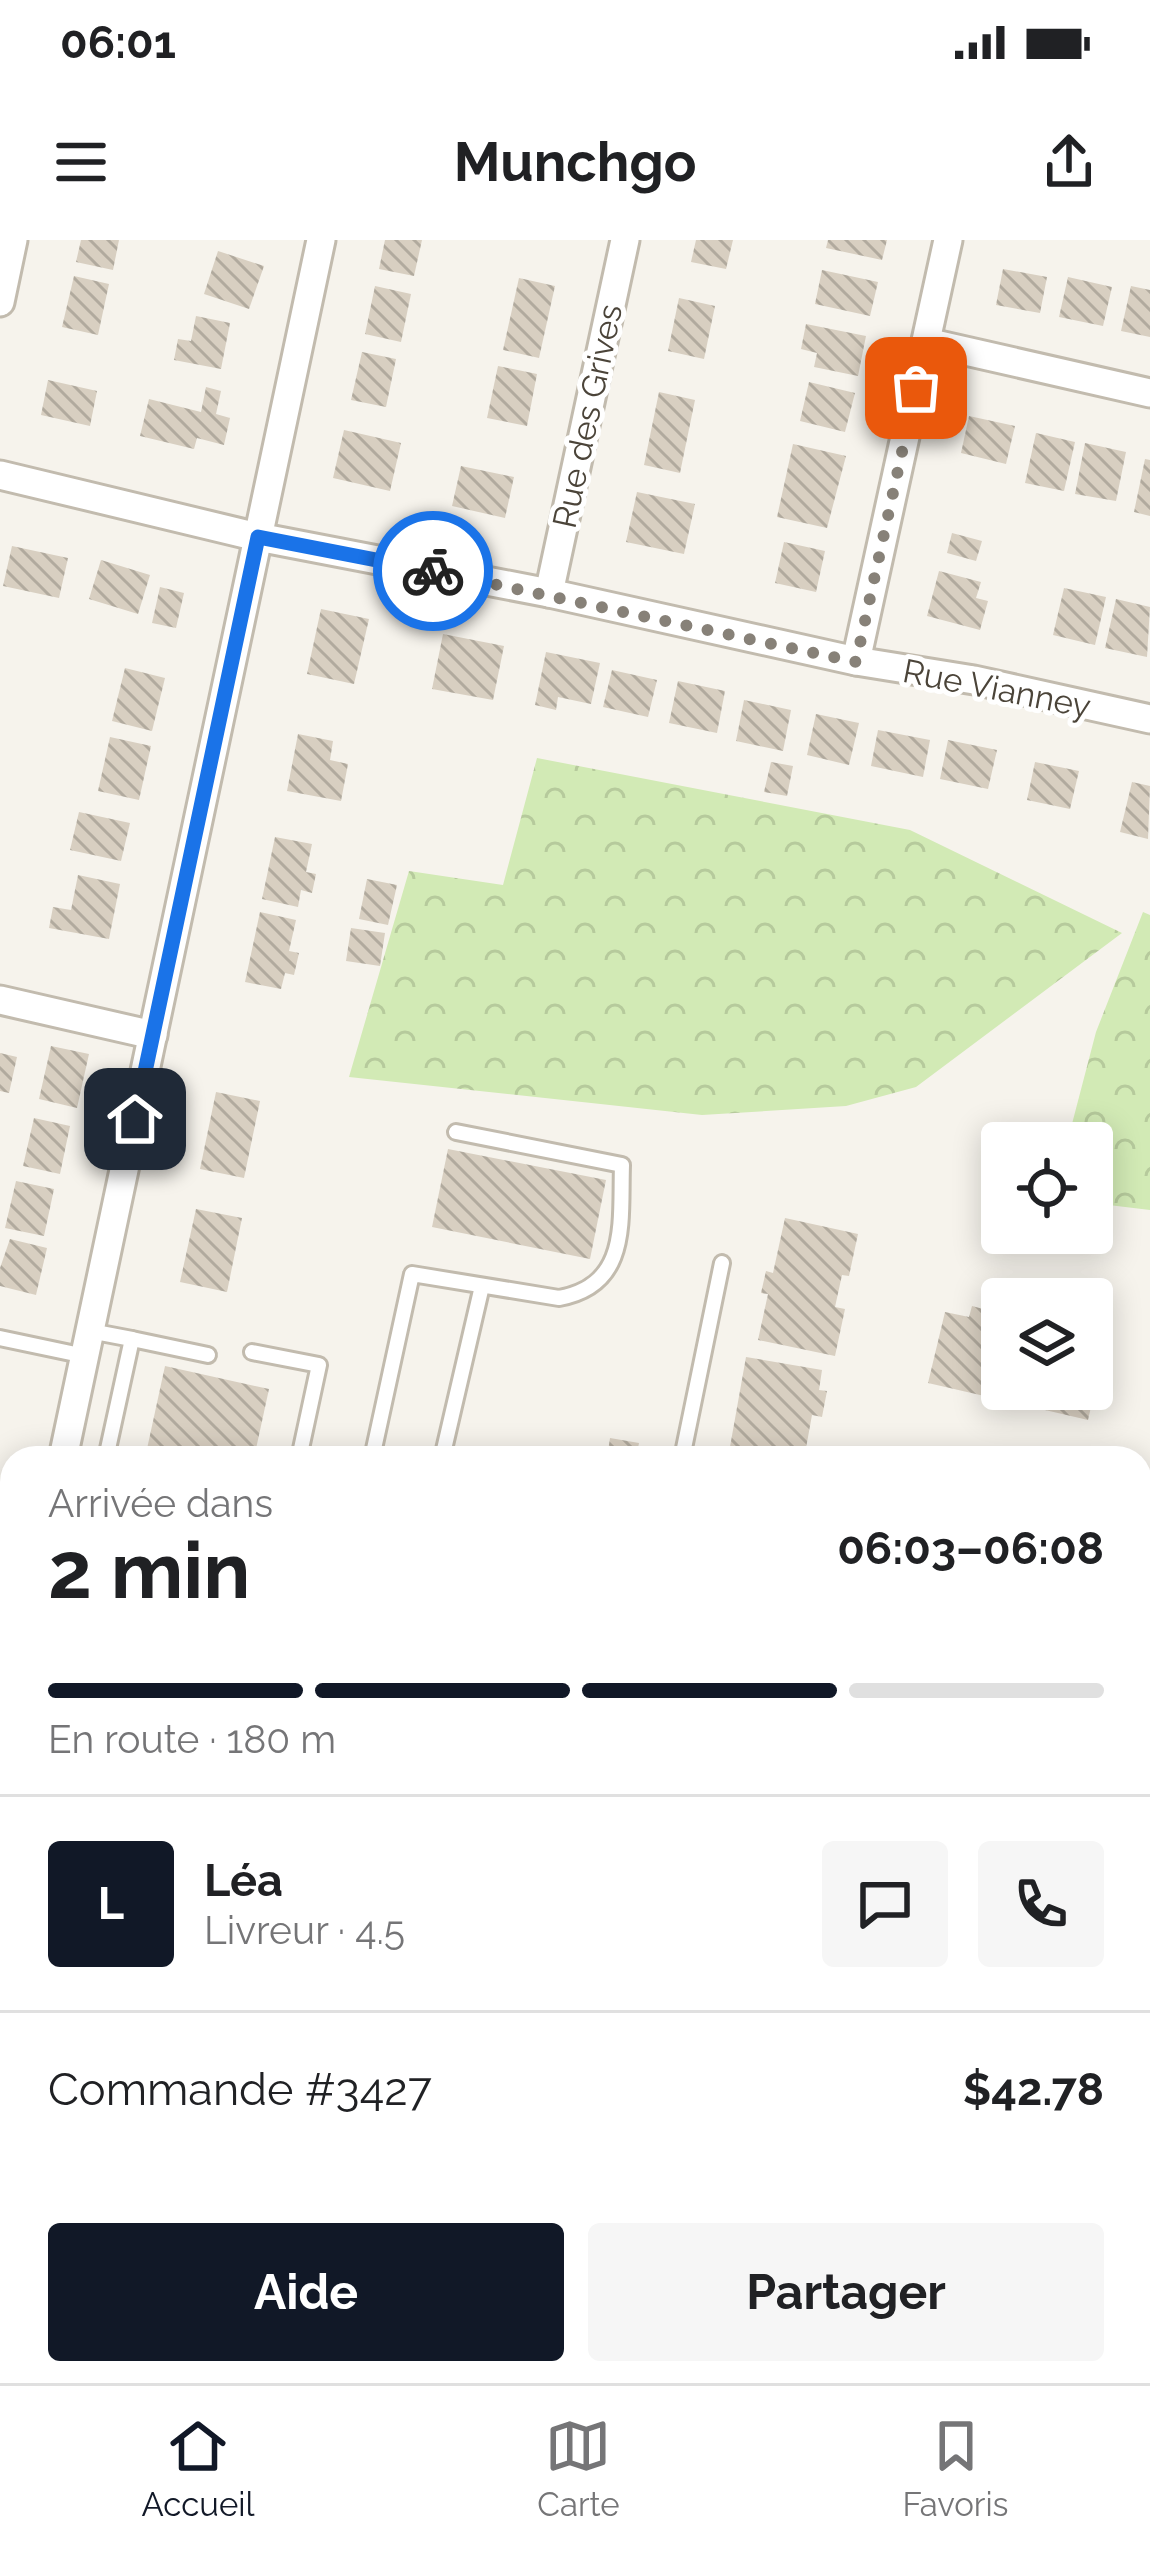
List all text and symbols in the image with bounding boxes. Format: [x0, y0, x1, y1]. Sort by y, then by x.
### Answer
text: 06:01 [60, 16, 176, 69]
icon: menu [48, 129, 114, 195]
icon: share [1036, 129, 1102, 195]
text: Munchgo [454, 130, 696, 194]
street label: Rue des Grives [545, 301, 630, 531]
pin [865, 337, 967, 439]
icon: bag [883, 355, 949, 421]
courier [373, 511, 493, 631]
icon: bike [400, 538, 466, 604]
street label: Rue Vianney [900, 651, 1094, 726]
pin [84, 1068, 186, 1170]
icon: home [102, 1086, 168, 1152]
map controls [981, 1122, 1113, 1410]
button: locate [981, 1122, 1113, 1254]
button: layers [981, 1278, 1113, 1410]
text: Arrivée dans [48, 1480, 273, 1526]
text: 06:03–06:08 [837, 1522, 1104, 1575]
text: 2 min [48, 1525, 250, 1616]
text: En route · 180 m [48, 1716, 336, 1762]
button: chat [822, 1841, 948, 1967]
button: phone [978, 1841, 1104, 1967]
text: Léa [204, 1854, 283, 1907]
text: L [98, 1877, 124, 1930]
text: Livreur · 4.5 [204, 1907, 405, 1953]
text: Commande #3427 [48, 2063, 432, 2116]
text: $42.78 [963, 2063, 1104, 2116]
button: Aide [48, 2223, 564, 2361]
button: Partager [588, 2223, 1104, 2361]
tab: Accueil [141, 2413, 254, 2524]
tab: Carte [537, 2413, 620, 2524]
tab: Favoris [902, 2413, 1009, 2524]

